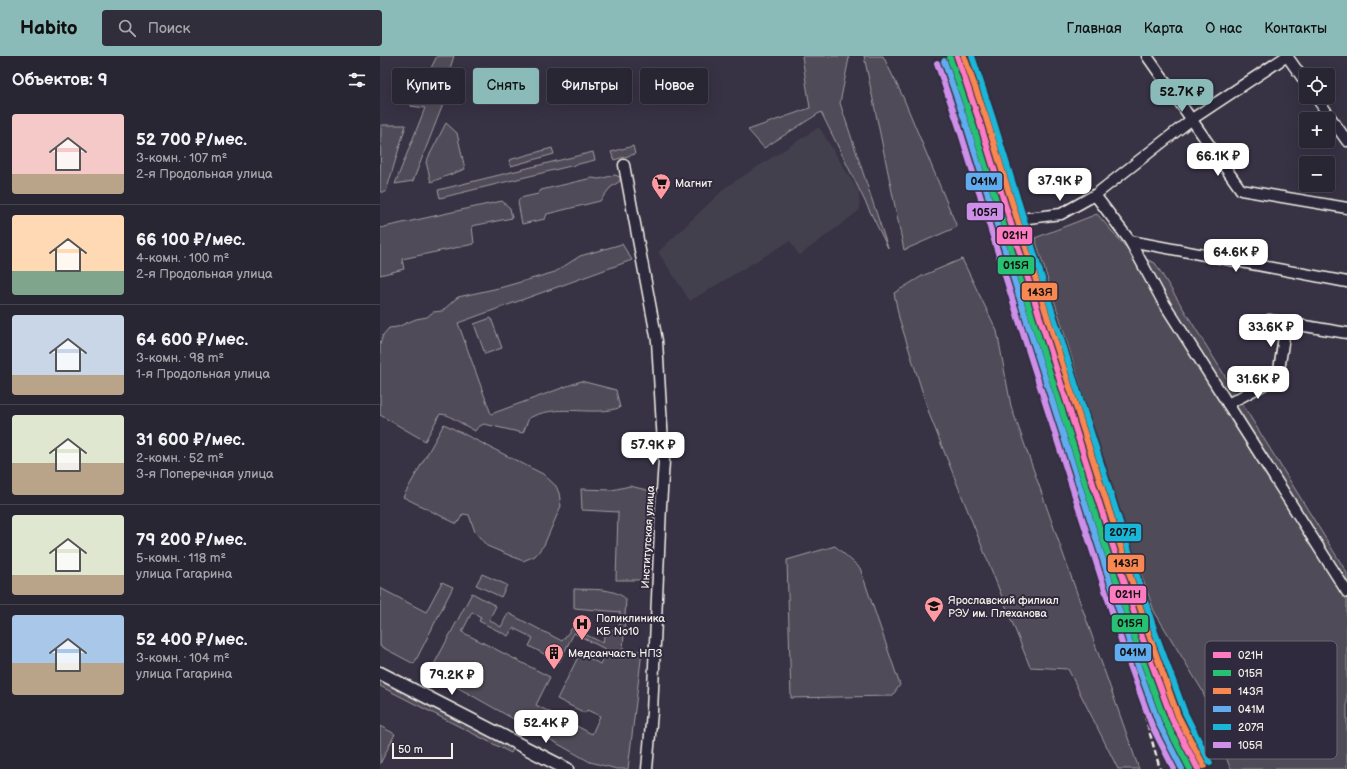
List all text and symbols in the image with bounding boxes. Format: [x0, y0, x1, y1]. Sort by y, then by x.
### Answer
search box [102, 10, 382, 46]
text: Habito [20, 17, 78, 40]
icon: search [116, 17, 138, 39]
text: Поиск [148, 19, 190, 38]
text: Главная [1067, 20, 1122, 37]
text: Карта [1144, 20, 1183, 37]
text: О нас [1205, 20, 1242, 37]
text: Контакты [1264, 20, 1327, 37]
chip: Купить [392, 68, 465, 104]
chip: Снять [473, 68, 539, 104]
chip: Фильтры [547, 68, 632, 104]
chip: Новое [640, 68, 708, 104]
map controls [1299, 68, 1335, 192]
button: locate [1299, 68, 1335, 104]
icon: filters [346, 69, 368, 91]
text: Объектов: 9 [12, 70, 108, 90]
pin: 52.7K ₽ [1145, 79, 1219, 113]
text: 52.7K ₽ [1159, 84, 1205, 100]
button: + [1299, 112, 1335, 148]
icon: home [44, 130, 92, 178]
text: 52 700 ₽/мес. [136, 130, 247, 150]
pin: 66.1K ₽ [1181, 143, 1255, 177]
text: 66.1K ₽ [1196, 148, 1240, 164]
text: 3-комн. · 107 m² [136, 150, 227, 166]
button: − [1299, 156, 1335, 192]
text: 2-я Продольная улица [136, 166, 273, 182]
pin: 37.9K ₽ [1023, 168, 1097, 202]
supermarket icon: Магнит [650, 172, 672, 200]
line badge: 041М [965, 172, 1003, 191]
text: 37.9K ₽ [1037, 173, 1083, 189]
text: 041М [970, 175, 998, 188]
place label: Магнит [675, 177, 712, 190]
line badge: 105Я [966, 202, 1004, 221]
text: 105Я [972, 206, 998, 219]
line badge: 021Н [996, 226, 1033, 245]
text: 021Н [1002, 229, 1028, 242]
text: 66 100 ₽/мес. [136, 230, 245, 250]
icon: home [44, 231, 92, 279]
pin: 64.6K ₽ [1199, 239, 1273, 273]
text: 64.6K ₽ [1213, 244, 1259, 260]
text: 4-комн. · 100 m² [136, 250, 229, 266]
line badge: 015Я [997, 256, 1035, 275]
text: 015Я [1003, 259, 1029, 272]
text: 2-я Продольная улица [136, 266, 273, 282]
line badge: 143Я [1021, 282, 1058, 301]
text: 143Я [1027, 286, 1053, 299]
pin: 33.6K ₽ [1234, 314, 1308, 348]
text: 33.6K ₽ [1248, 319, 1294, 335]
text: 64 600 ₽/мес. [136, 330, 248, 350]
icon: home [44, 331, 92, 379]
text: 3-комн. · 98 m² [136, 350, 224, 366]
text: 1-я Продольная улица [136, 366, 270, 382]
pin: 31.6K ₽ [1221, 366, 1295, 400]
text: 31.6K ₽ [1236, 371, 1280, 387]
text: 31 600 ₽/мес. [136, 430, 245, 450]
icon: home [44, 431, 92, 479]
pin: 57.9K ₽ [616, 432, 690, 466]
text: 57.9K ₽ [630, 437, 676, 453]
text: 2-комн. · 52 m² [136, 450, 224, 466]
text: 3-я Поперечная улица [136, 466, 274, 482]
street label: Институтская улица [639, 485, 657, 589]
line badge: 207Я [1104, 523, 1142, 542]
text: 207Я [1109, 526, 1137, 539]
text: 79 200 ₽/мес. [136, 530, 247, 550]
icon: home [44, 531, 92, 579]
text: 5-комн. · 118 m² [136, 550, 226, 566]
line badge: 143Я [1107, 554, 1145, 573]
text: 143Я [1113, 557, 1139, 570]
text: улица Гагарина [136, 566, 232, 582]
line badge: 021Н [1109, 585, 1147, 604]
text: 021Н [1115, 588, 1141, 601]
place label: Ярославский филиал РЭУ им. Плеханова [948, 594, 1059, 620]
school or university icon: Ярославский филиал РЭУ им. Плеханова [923, 595, 945, 623]
place label: Поликлиника КБ No10 [596, 612, 666, 638]
hospital icon: Поликлиника КБ No10 [571, 613, 593, 641]
line badge: 015Я [1111, 614, 1149, 633]
text: 015Я [1117, 617, 1143, 630]
text: 52 400 ₽/мес. [136, 630, 248, 650]
icon: home [44, 631, 92, 679]
legend [1205, 641, 1337, 759]
building icon: Медсанчасть НПЗ [543, 642, 565, 670]
line badge: 041М [1114, 643, 1152, 662]
text: 041М [1119, 646, 1147, 659]
place label: Медсанчасть НПЗ [568, 647, 663, 660]
text: 021Н [1238, 649, 1263, 662]
text: 3-комн. · 104 m² [136, 650, 230, 666]
pin: 79.2K ₽ [415, 662, 489, 696]
text: улица Гагарина [136, 666, 232, 682]
text: 79.2K ₽ [429, 667, 475, 683]
text: 015Я [1238, 667, 1263, 680]
text: 143Я [1238, 685, 1263, 698]
text: 041М [1238, 703, 1265, 716]
pin: 52.4K ₽ [509, 710, 583, 744]
text: 52.4K ₽ [523, 715, 569, 731]
text: 207Я [1238, 721, 1264, 734]
text: 105Я [1238, 739, 1263, 752]
scale bar [392, 741, 453, 760]
text: 50 m [398, 743, 423, 756]

